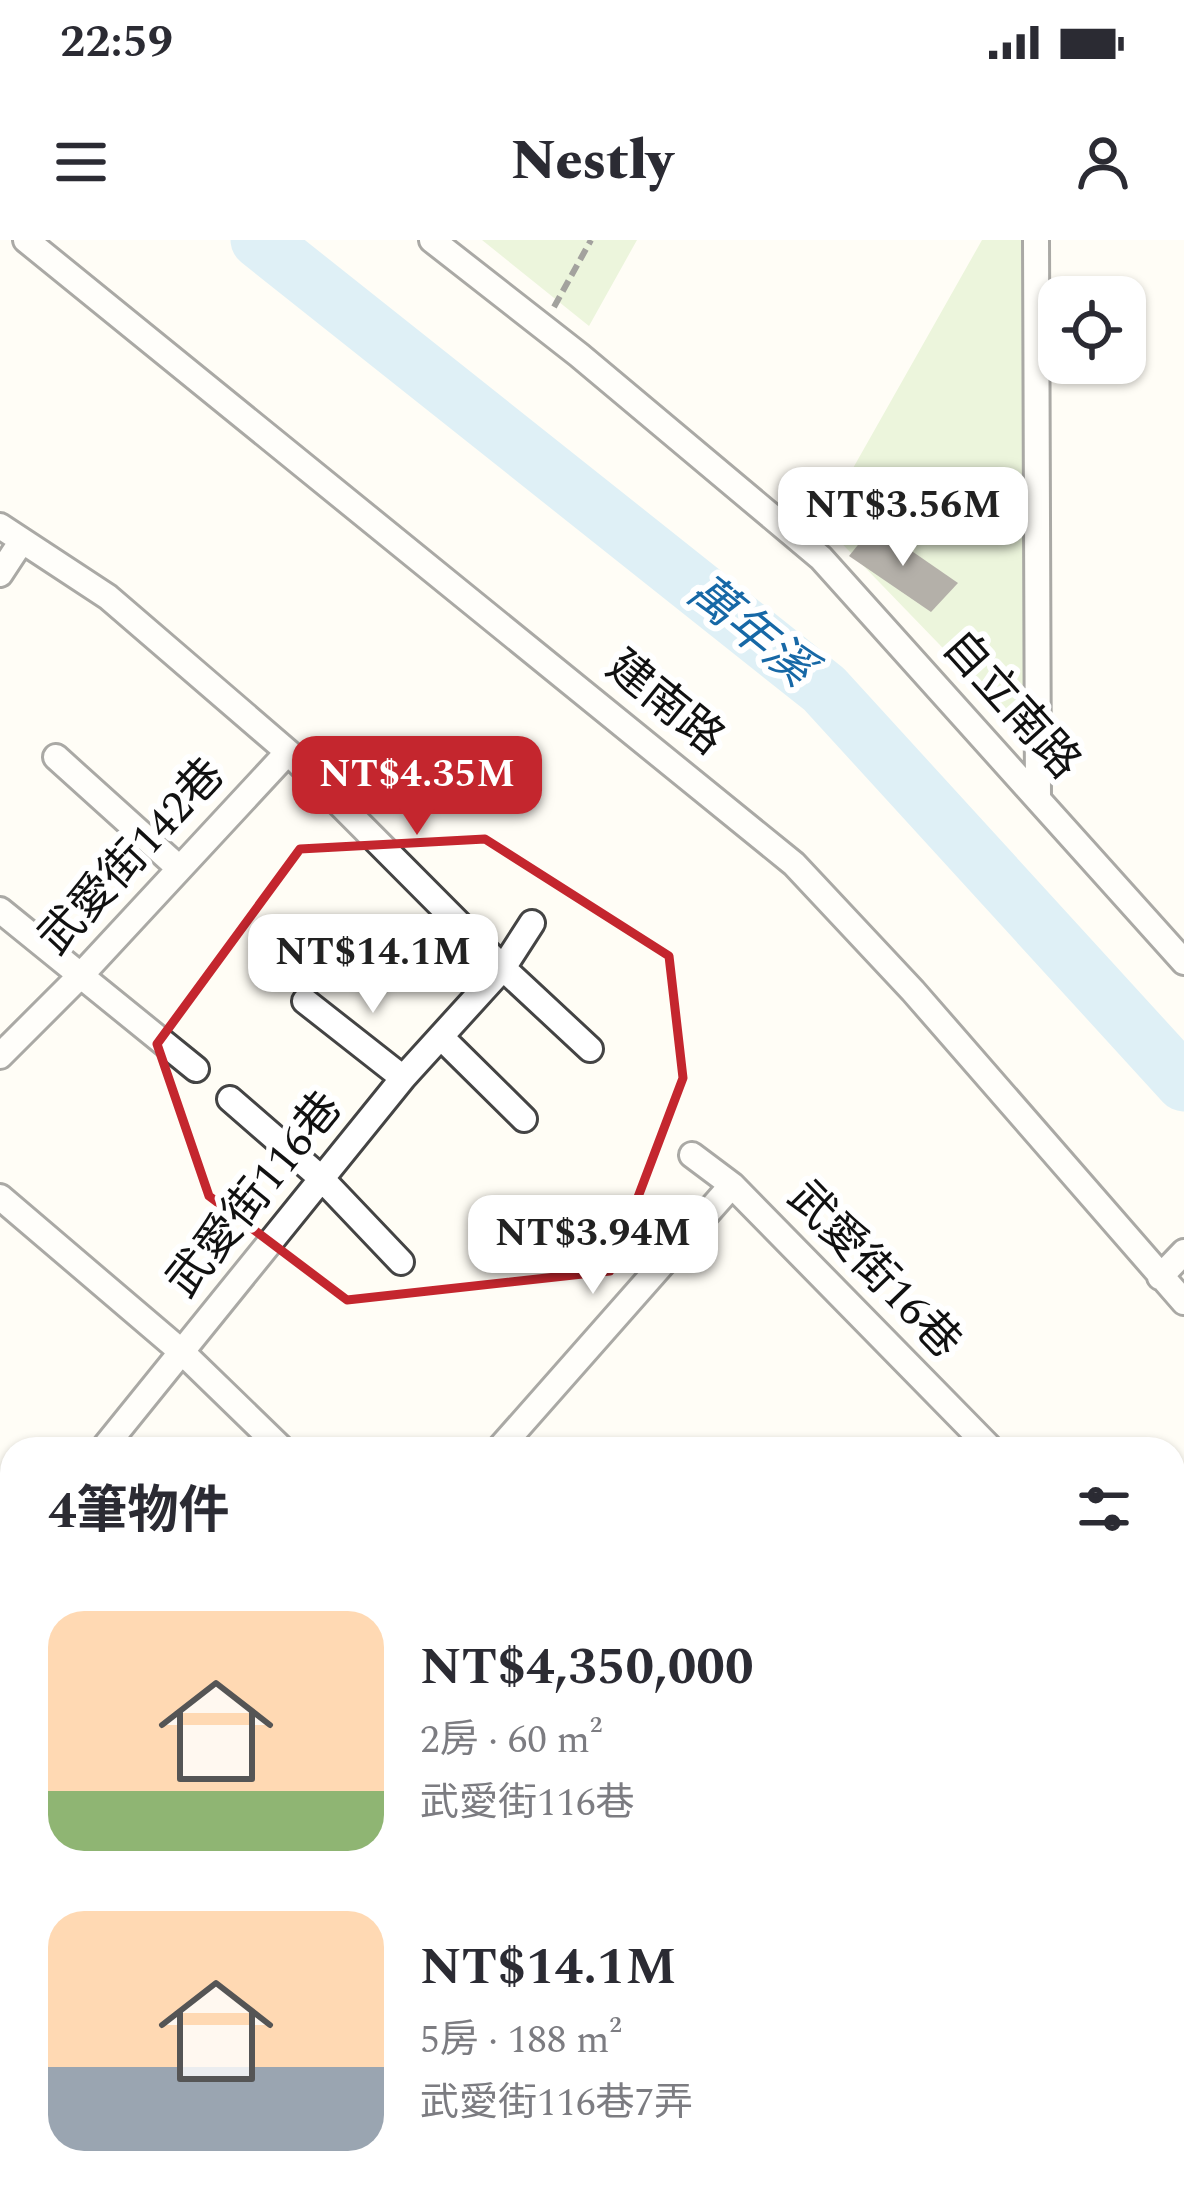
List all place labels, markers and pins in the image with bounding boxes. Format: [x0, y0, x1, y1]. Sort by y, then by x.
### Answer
pin: NT$3.56M [779, 467, 1027, 569]
pin: NT$4.35M [293, 736, 541, 838]
pin: NT$14.1M [249, 914, 497, 1016]
pin: NT$3.94M [469, 1195, 717, 1297]

